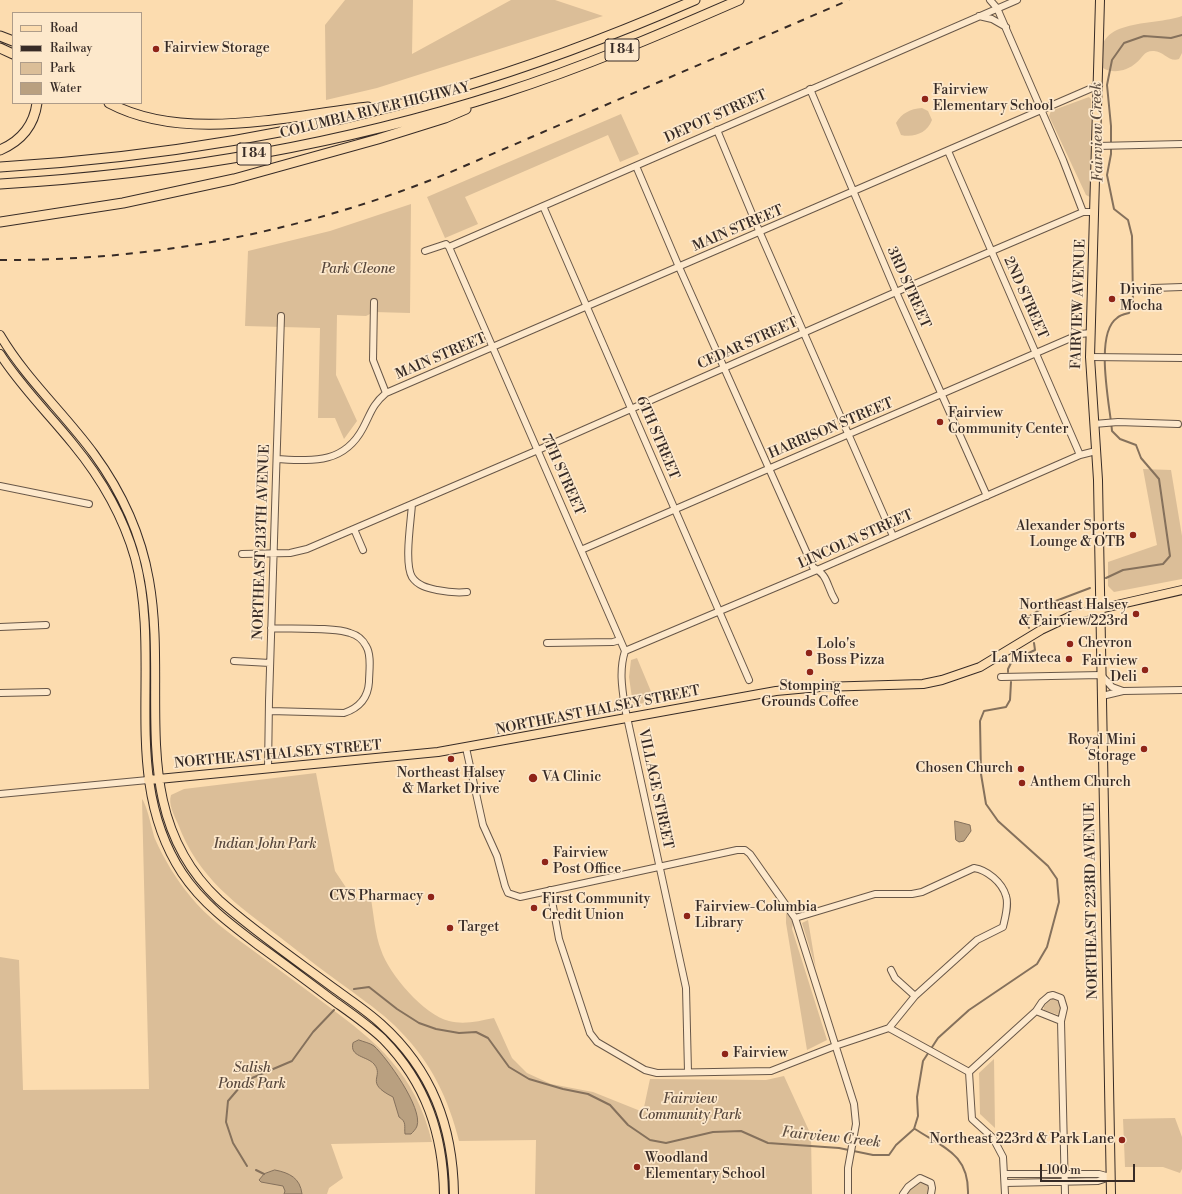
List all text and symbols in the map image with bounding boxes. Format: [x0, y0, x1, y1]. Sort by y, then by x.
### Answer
legend [12, 12, 142, 104]
text: Road [50, 21, 78, 36]
road number: I 84 [605, 39, 639, 61]
text: Railway [50, 41, 92, 56]
place label: Fairview Storage [164, 41, 270, 57]
marker: Fairview Storage [151, 44, 161, 54]
text: Park [50, 61, 75, 76]
street label: COLUMBIA RIVER HIGHWAY [278, 79, 472, 143]
text: Water [50, 81, 82, 96]
water label: Fairview Creek [1088, 82, 1108, 182]
place label: Fairview Elementary School [933, 83, 1053, 116]
street label: DEPOT STREET [662, 87, 770, 147]
marker: Fairview Elementary School [920, 94, 930, 104]
road number: I 84 [237, 143, 271, 165]
street label: MAIN STREET [690, 202, 786, 256]
street label: FAIRVIEW AVENUE [1068, 239, 1090, 369]
street label: 3RD STREET [883, 245, 933, 331]
street label: 2ND STREET [999, 254, 1051, 342]
park label: Park Cleone [321, 262, 395, 278]
place label: Divine Mocha [1120, 283, 1163, 316]
marker: Divine Mocha [1107, 294, 1117, 304]
street label: CEDAR STREET [695, 314, 801, 374]
street label: MAIN STREET [393, 330, 489, 384]
street label: 6TH STREET [632, 394, 682, 482]
street label: HARRISON STREET [766, 395, 896, 463]
place label: Fairview Community Center [948, 406, 1068, 438]
marker: Fairview Community Center [935, 417, 945, 427]
street label: 7TH STREET [537, 432, 587, 518]
street label: NORTHEAST 213TH AVENUE [250, 444, 274, 640]
street label: LINCOLN STREET [796, 507, 916, 573]
place label: Alexander Sports Lounge & OTB [1016, 519, 1125, 552]
marker: Alexander Sports Lounge & OTB [1128, 530, 1138, 540]
place label: Northeast Halsey & Fairview/223rd [1019, 598, 1128, 630]
marker: Northeast Halsey & Fairview/223rd [1131, 609, 1141, 619]
place label: Chevron [1078, 636, 1132, 652]
place label: Lolo's Boss Pizza [817, 637, 885, 670]
marker: Chevron [1065, 639, 1075, 649]
marker: Lolo's Boss Pizza [804, 648, 814, 658]
place label: La Mixteca [992, 651, 1061, 667]
marker: La Mixteca [1064, 654, 1074, 664]
place label: Fairview Deli [1082, 654, 1137, 686]
marker: Fairview Deli [1140, 665, 1150, 675]
marker: Stomping Grounds Coffee [805, 667, 815, 677]
place label: Stomping Grounds Coffee [761, 679, 859, 712]
street label: NORTHEAST HALSEY STREET [494, 683, 702, 739]
street label: VILLAGE STREET [634, 727, 676, 851]
place label: Royal Mini Storage [1068, 733, 1136, 766]
street label: NORTHEAST HALSEY STREET [174, 738, 382, 772]
marker: Royal Mini Storage [1139, 744, 1149, 754]
marker: Northeast Halsey & Market Drive [446, 754, 456, 764]
place label: Chosen Church [916, 761, 1013, 777]
marker: Chosen Church [1016, 764, 1026, 774]
place label: Northeast Halsey & Market Drive [397, 766, 505, 798]
place label: VA Clinic [542, 770, 601, 786]
marker: VA Clinic [527, 772, 539, 784]
place label: Anthem Church [1030, 775, 1131, 791]
marker: Anthem Church [1017, 778, 1027, 788]
street label: NORTHEAST 223RD AVENUE [1082, 802, 1102, 1000]
park label: Indian John Park [213, 837, 317, 853]
place label: Fairview Post Office [553, 846, 621, 878]
marker: Fairview Post Office [540, 857, 550, 867]
place label: CVS Pharmacy [329, 889, 423, 905]
marker: CVS Pharmacy [426, 892, 436, 902]
place label: First Community Credit Union [542, 892, 650, 924]
place label: Fairview-Columbia Library [695, 900, 817, 932]
marker: First Community Credit Union [529, 903, 539, 913]
marker: Fairview-Columbia Library [682, 911, 692, 921]
place label: Target [458, 920, 499, 936]
marker: Target [445, 923, 455, 933]
place label: Fairview [733, 1046, 788, 1062]
marker: Fairview [720, 1049, 730, 1059]
park label: Salish Ponds Park [218, 1061, 286, 1094]
park label: Fairview Community Park [638, 1092, 742, 1124]
water label: Fairview Creek [780, 1124, 882, 1152]
place label: Northeast 223rd & Park Lane [929, 1132, 1114, 1148]
marker: Northeast 223rd & Park Lane [1117, 1135, 1127, 1145]
place label: Woodland Elementary School [645, 1151, 765, 1184]
scale bar [1042, 1156, 1137, 1182]
marker: Woodland Elementary School [632, 1162, 642, 1172]
text: 100 m [1047, 1163, 1081, 1178]

